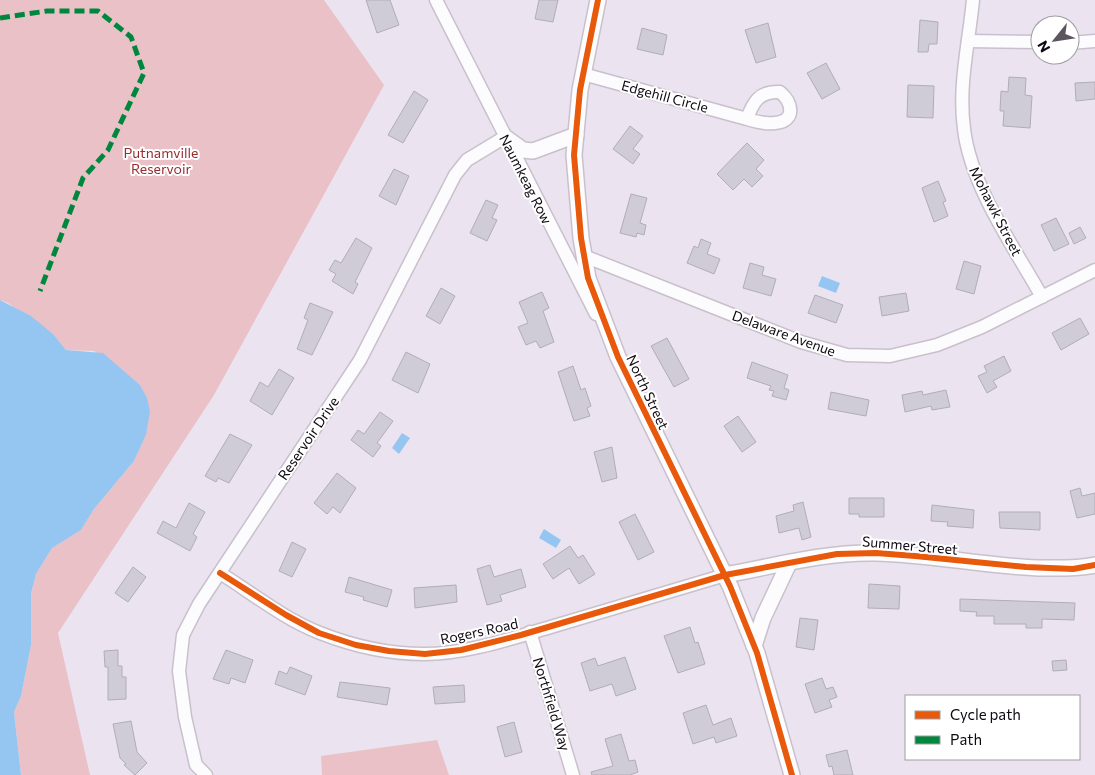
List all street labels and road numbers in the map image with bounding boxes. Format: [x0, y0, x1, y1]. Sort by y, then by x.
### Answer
street label: Edgehill Circle [620, 76, 710, 116]
street label: Naumkeag Row [496, 131, 556, 227]
street label: Mohawk Street [966, 163, 1026, 259]
street label: Delaware Avenue [730, 306, 838, 360]
street label: North Street [623, 352, 673, 432]
street label: Reservoir Drive [274, 393, 342, 483]
street label: Summer Street [862, 532, 959, 558]
street label: Rogers Road [438, 614, 520, 648]
street label: Northfield Way [530, 655, 574, 753]

